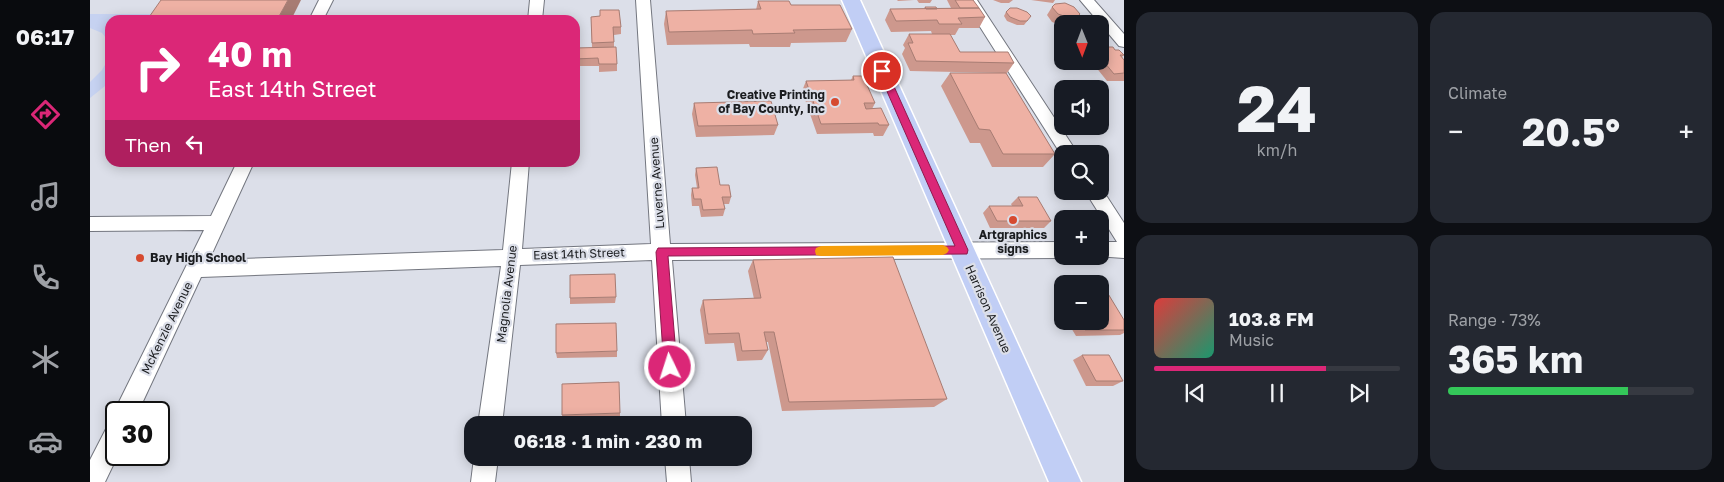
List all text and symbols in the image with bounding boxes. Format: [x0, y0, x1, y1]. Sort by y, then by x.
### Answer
north arrow [1054, 15, 1109, 70]
map controls [1054, 15, 1109, 330]
text: 06:17 [16, 23, 74, 50]
text: 40 m [208, 33, 292, 75]
icon: right [125, 35, 190, 100]
pin [861, 50, 903, 92]
icon: arrive [868, 57, 896, 85]
text: 24 [1237, 68, 1317, 146]
text: East 14th Street [208, 75, 377, 102]
button: sound [1054, 80, 1109, 135]
text: Climate [1448, 83, 1507, 103]
place label: Creative Printing of Bay County, Inc [718, 87, 825, 116]
marker: Creative Printing of Bay County, Inc [829, 96, 841, 108]
icon: directions [28, 97, 63, 132]
text: 20.5° [1522, 109, 1620, 154]
text: − [1448, 115, 1463, 148]
text: + [1679, 115, 1694, 148]
icon: left [181, 130, 209, 158]
text: Then [125, 133, 171, 156]
street label: Luverne Avenue [646, 137, 667, 229]
text: km/h [1257, 140, 1297, 160]
button: search [1054, 145, 1109, 200]
icon: music [28, 179, 63, 214]
button: + [1054, 210, 1109, 265]
marker: Artgraphics signs [1007, 214, 1019, 226]
place label: Artgraphics signs [979, 227, 1048, 256]
street label: Magnolia Avenue [493, 244, 520, 344]
street label: East 14th Street [533, 244, 625, 263]
place label: Bay High School [150, 250, 246, 265]
marker: Bay High School [134, 252, 146, 264]
icon: phone [28, 260, 63, 295]
street label: Harrison Avenue [962, 262, 1015, 355]
button: − [1054, 275, 1109, 330]
street label: McKenzie Avenue [138, 279, 195, 376]
text: 103.8 FM [1229, 307, 1314, 330]
text: Range · 73% [1448, 310, 1541, 330]
text: Music [1229, 330, 1274, 350]
text: 365 km [1448, 336, 1583, 381]
position arrow [643, 340, 695, 392]
icon: climate [28, 342, 63, 377]
icon: previous [1181, 379, 1209, 407]
icon: pause [1263, 379, 1291, 407]
icon: next [1345, 379, 1373, 407]
speed limit sign: 30 [105, 401, 170, 466]
icon: car [28, 424, 63, 459]
text: 06:18 · 1 min · 230 m [514, 429, 702, 452]

